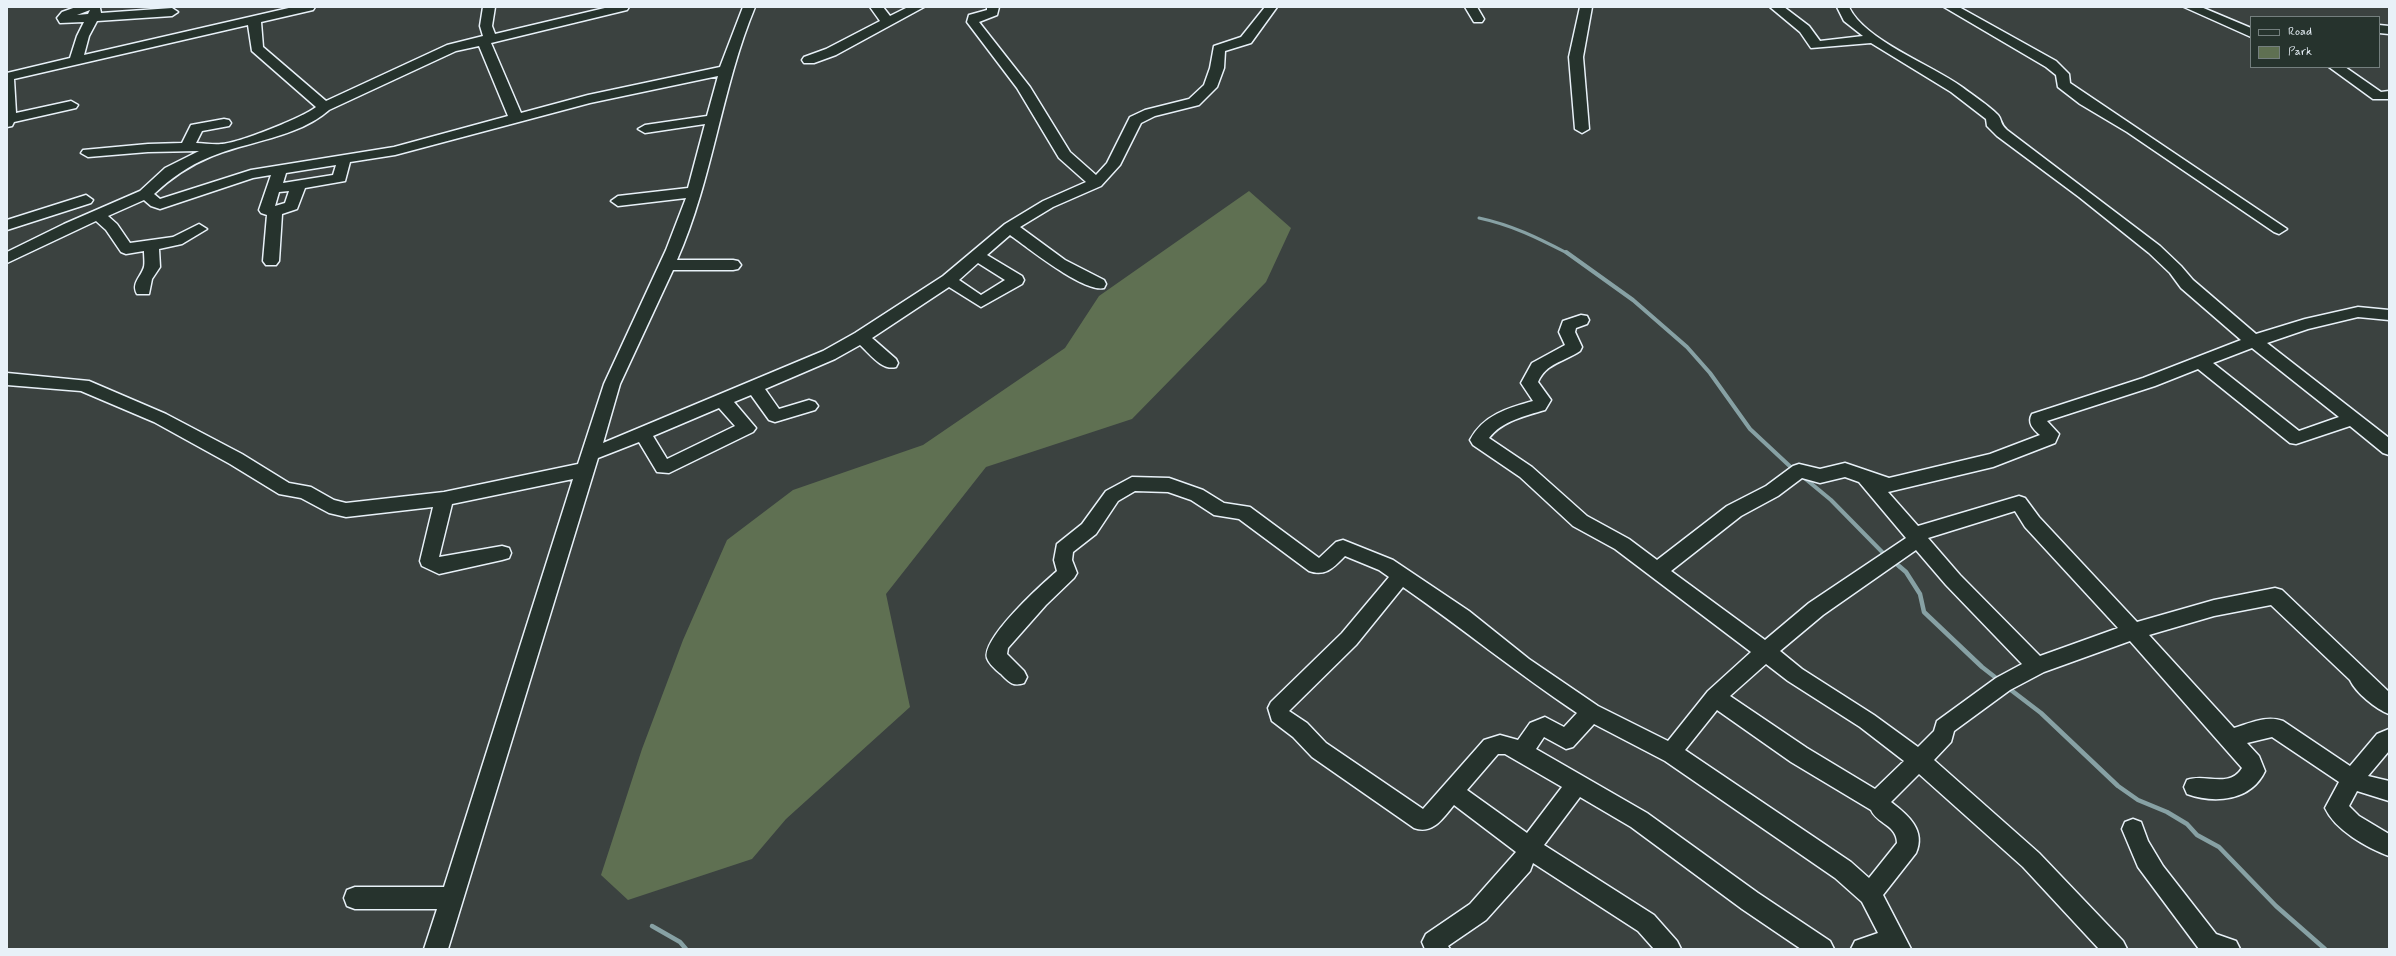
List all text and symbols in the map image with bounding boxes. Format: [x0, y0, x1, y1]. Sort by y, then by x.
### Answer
legend [2250, 16, 2380, 68]
text: Road [2288, 24, 2312, 40]
text: Park [2288, 44, 2312, 60]

